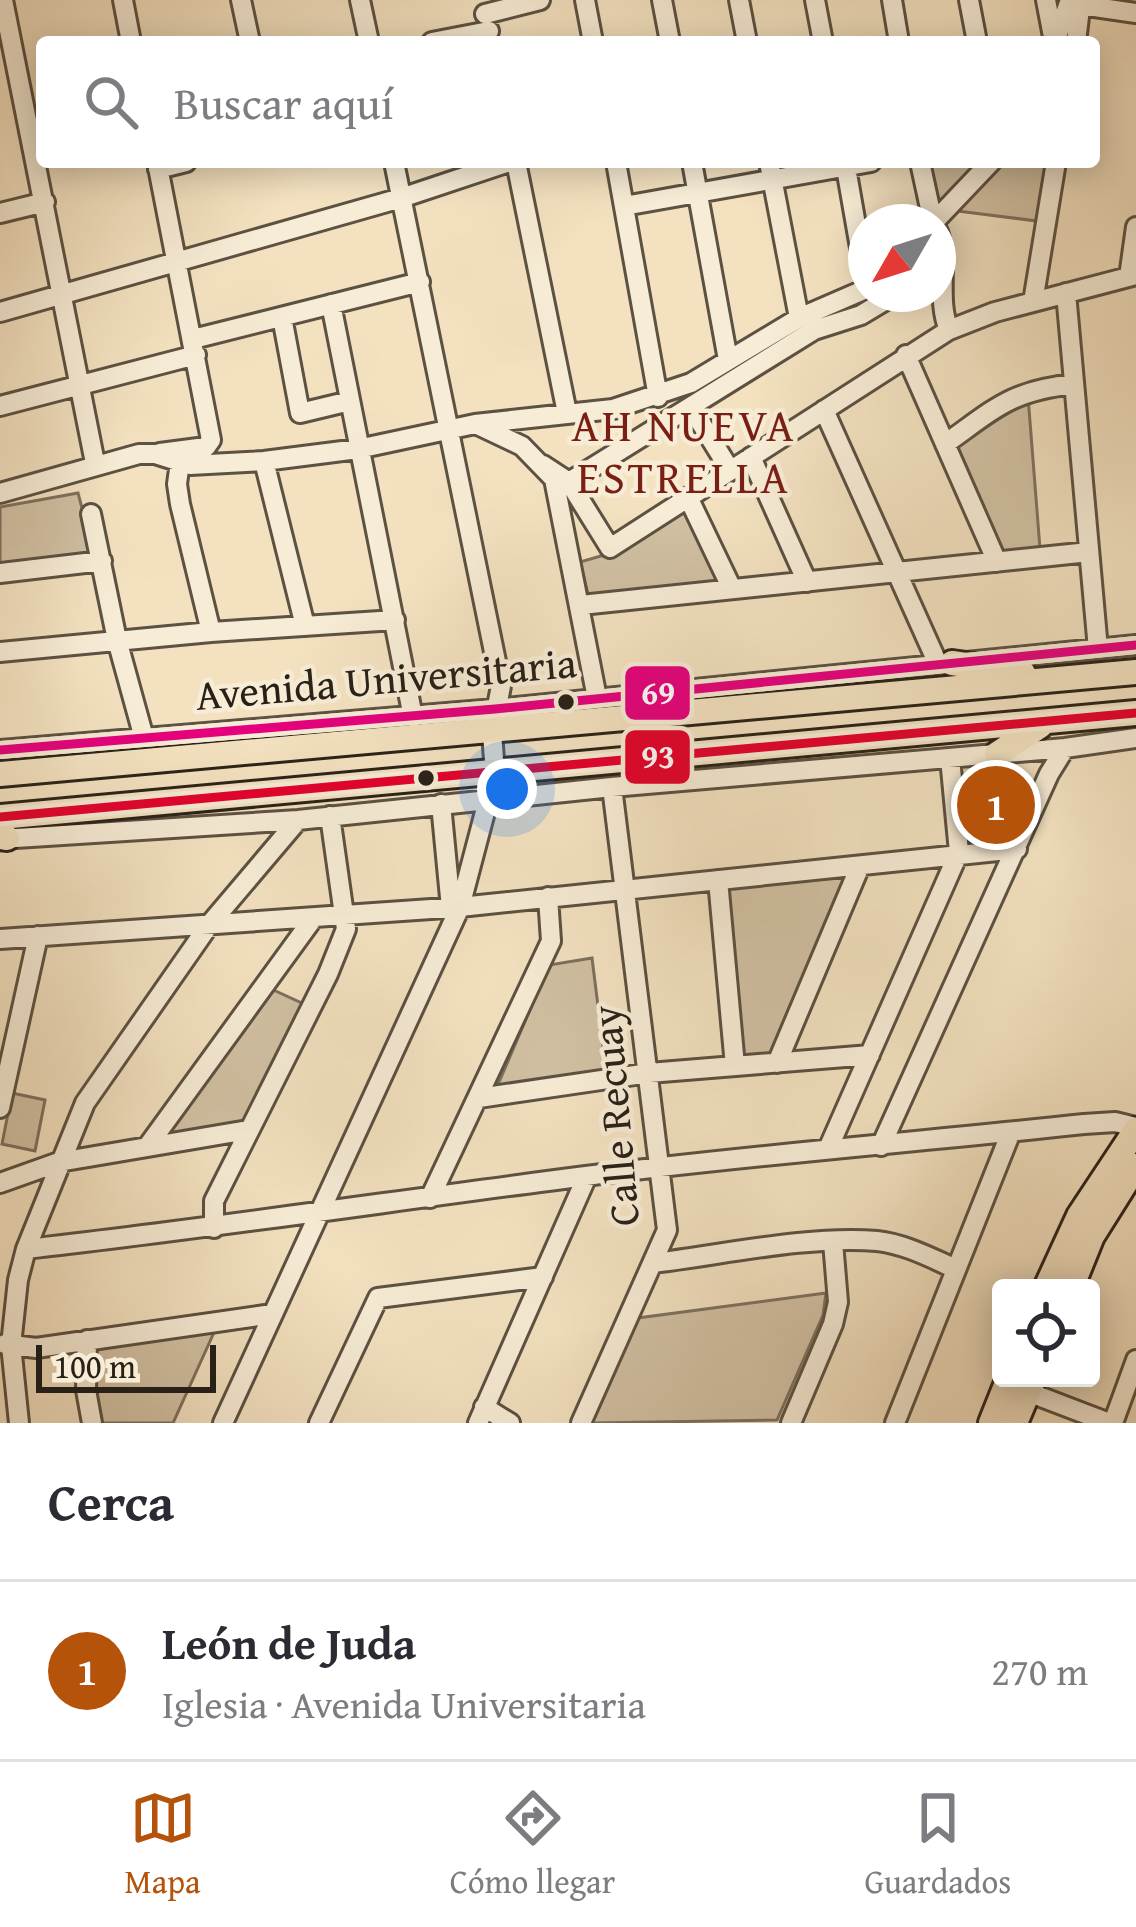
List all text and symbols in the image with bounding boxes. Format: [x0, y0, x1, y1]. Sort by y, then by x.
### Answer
search box [36, 36, 1100, 168]
icon: search [78, 69, 144, 135]
text: Buscar aquí [174, 70, 393, 135]
north arrow [848, 204, 956, 312]
district label: AH NUEVA ESTRELLA [571, 392, 797, 509]
street label: Avenida Universitaria [193, 631, 579, 725]
line badge: 69 [623, 664, 692, 722]
text: 69 [641, 668, 675, 716]
unlabelled marker [555, 691, 577, 713]
line badge: 93 [623, 728, 692, 786]
text: 93 [641, 732, 675, 780]
your location [477, 759, 537, 819]
pin: 1 [957, 760, 1035, 850]
unlabelled marker [415, 767, 437, 789]
street label: Calle Recuay [574, 1003, 654, 1229]
map controls [992, 1279, 1100, 1387]
button: locate [992, 1279, 1100, 1387]
scale bar [36, 1339, 216, 1392]
text: 100 m [54, 1342, 136, 1390]
text: Cerca [48, 1464, 174, 1539]
text: León de Juda [162, 1610, 416, 1675]
text: 1 [77, 1642, 97, 1699]
text: 270 m [991, 1642, 1088, 1699]
text: Iglesia · Avenida Universitaria [162, 1675, 646, 1732]
tab: Mapa [125, 1785, 201, 1905]
tab: Cómo llegar [450, 1785, 615, 1905]
tab: Guardados [864, 1785, 1011, 1905]

